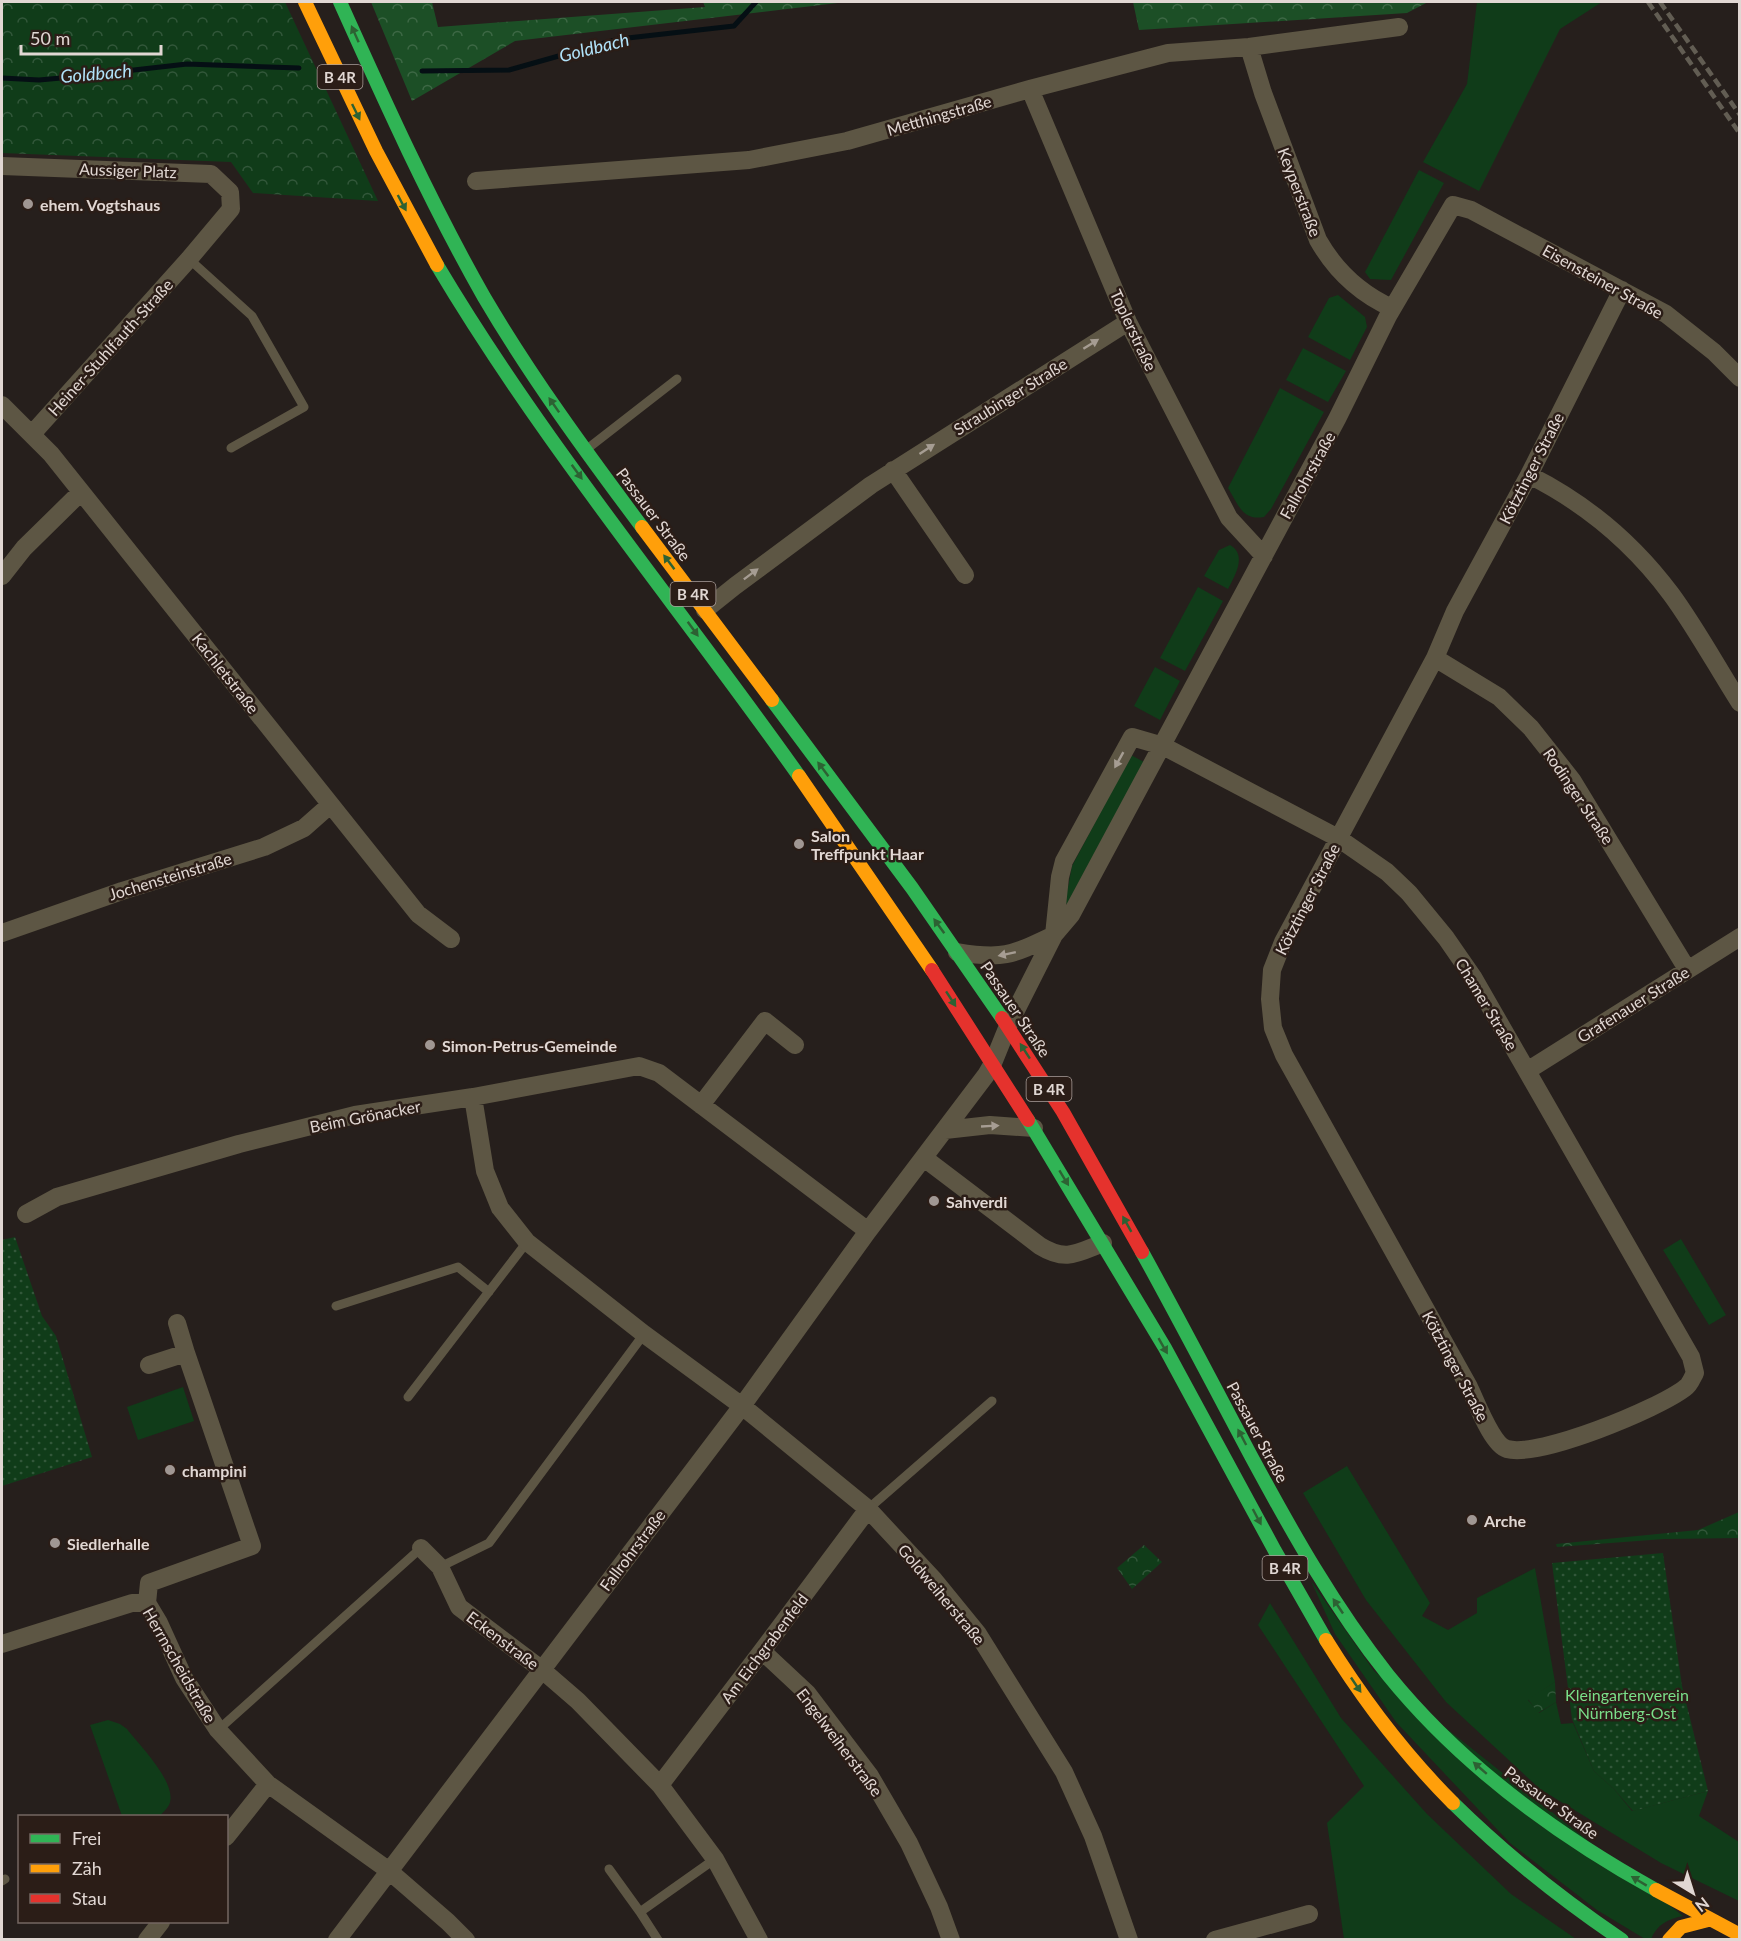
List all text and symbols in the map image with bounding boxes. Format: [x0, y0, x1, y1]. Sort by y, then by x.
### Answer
scale bar [21, 18, 160, 56]
one-way arrow [350, 25, 359, 42]
text: 50 m [30, 27, 70, 49]
water label: Goldbach [557, 28, 631, 66]
water label: Goldbach [59, 59, 133, 87]
road number: B 4R [318, 65, 362, 89]
street label: Metthingstraße [884, 91, 994, 139]
one-way arrow [352, 103, 361, 120]
street label: Keyperstraße [1274, 145, 1326, 239]
street label: Aussiger Platz [79, 159, 177, 181]
one-way arrow [397, 194, 407, 212]
place label: ehem. Vogtshaus [40, 195, 160, 214]
marker: ehem. Vogtshaus [21, 197, 35, 211]
street label: Eisensteiner Straße [1540, 240, 1666, 322]
street label: Heiner-Stuhlfauth-Straße [44, 275, 176, 419]
street label: Toplerstraße [1107, 286, 1161, 374]
one-way arrow [1083, 339, 1099, 350]
street label: Straubinger Straße [950, 353, 1070, 439]
one-way arrow [548, 397, 559, 413]
street label: Kötztinger Straße [1495, 409, 1567, 527]
street label: Fallrohrstraße [1275, 428, 1339, 522]
one-way arrow [919, 444, 935, 455]
street label: Passauer Straße [613, 464, 695, 564]
one-way arrow [570, 465, 582, 480]
one-way arrow [663, 555, 675, 571]
one-way arrow [742, 568, 758, 580]
road number: B 4R [670, 582, 716, 606]
one-way arrow [687, 621, 699, 637]
street label: Kachletstraße [189, 629, 263, 717]
street label: Rodinger Straße [1540, 744, 1618, 848]
one-way arrow [1114, 752, 1124, 769]
one-way arrow [817, 762, 829, 778]
place label: Salon Treffpunkt Haar [811, 826, 924, 863]
marker: Salon Treffpunkt Haar [792, 837, 806, 851]
street label: Kötztinger Straße [1271, 840, 1343, 958]
street label: Jochensteinstraße [106, 848, 234, 904]
one-way arrow [933, 919, 945, 934]
one-way arrow [997, 950, 1016, 959]
street label: Chamer Straße [1452, 954, 1522, 1054]
street label: Passauer Straße [977, 957, 1055, 1061]
street label: Grafenauer Straße [1574, 962, 1692, 1046]
one-way arrow [946, 991, 957, 1007]
place label: Simon-Petrus-Gemeinde [442, 1036, 618, 1055]
marker: Simon-Petrus-Gemeinde [423, 1038, 437, 1052]
one-way arrow [1019, 1043, 1030, 1059]
road number: B 4R [1026, 1077, 1072, 1101]
street label: Beim Grönacker [308, 1096, 422, 1136]
one-way arrow [980, 1121, 999, 1130]
one-way arrow [1059, 1170, 1070, 1186]
place label: Sahverdi [946, 1192, 1007, 1211]
marker: Sahverdi [927, 1194, 941, 1208]
one-way arrow [1122, 1215, 1132, 1232]
street label: Kötztinger Straße [1419, 1308, 1493, 1424]
one-way arrow [1157, 1338, 1168, 1354]
street label: Passauer Straße [1223, 1378, 1293, 1486]
one-way arrow [1237, 1428, 1247, 1445]
place label: champini [182, 1461, 247, 1480]
marker: champini [163, 1463, 177, 1477]
street label: Fallrohrstraße [595, 1506, 669, 1594]
one-way arrow [1252, 1509, 1262, 1526]
place label: Arche [1483, 1511, 1527, 1530]
marker: Arche [1465, 1513, 1479, 1527]
place label: Siedlerhalle [67, 1534, 150, 1553]
marker: Siedlerhalle [48, 1536, 62, 1550]
street label: Goldweiherstraße [894, 1540, 990, 1648]
road number: B 4R [1262, 1556, 1308, 1580]
street label: Am Eichgrabenfeld [717, 1589, 811, 1707]
one-way arrow [1332, 1599, 1344, 1615]
street label: Herrnscheidstraße [139, 1604, 221, 1726]
street label: Eckenstraße [463, 1607, 543, 1673]
one-way arrow [1350, 1677, 1361, 1693]
street label: Engelweiherstraße [793, 1684, 887, 1800]
park label: Kleingartenverein Nürnberg-Ost [1565, 1685, 1689, 1722]
one-way arrow [1472, 1762, 1488, 1775]
street label: Passauer Straße [1501, 1762, 1603, 1842]
legend [18, 1815, 228, 1923]
text: Frei [72, 1827, 101, 1849]
text: Zäh [72, 1857, 102, 1879]
north arrow [1663, 1863, 1723, 1923]
one-way arrow [1631, 1875, 1647, 1886]
text: Stau [72, 1887, 107, 1909]
text: N [1692, 1894, 1713, 1916]

